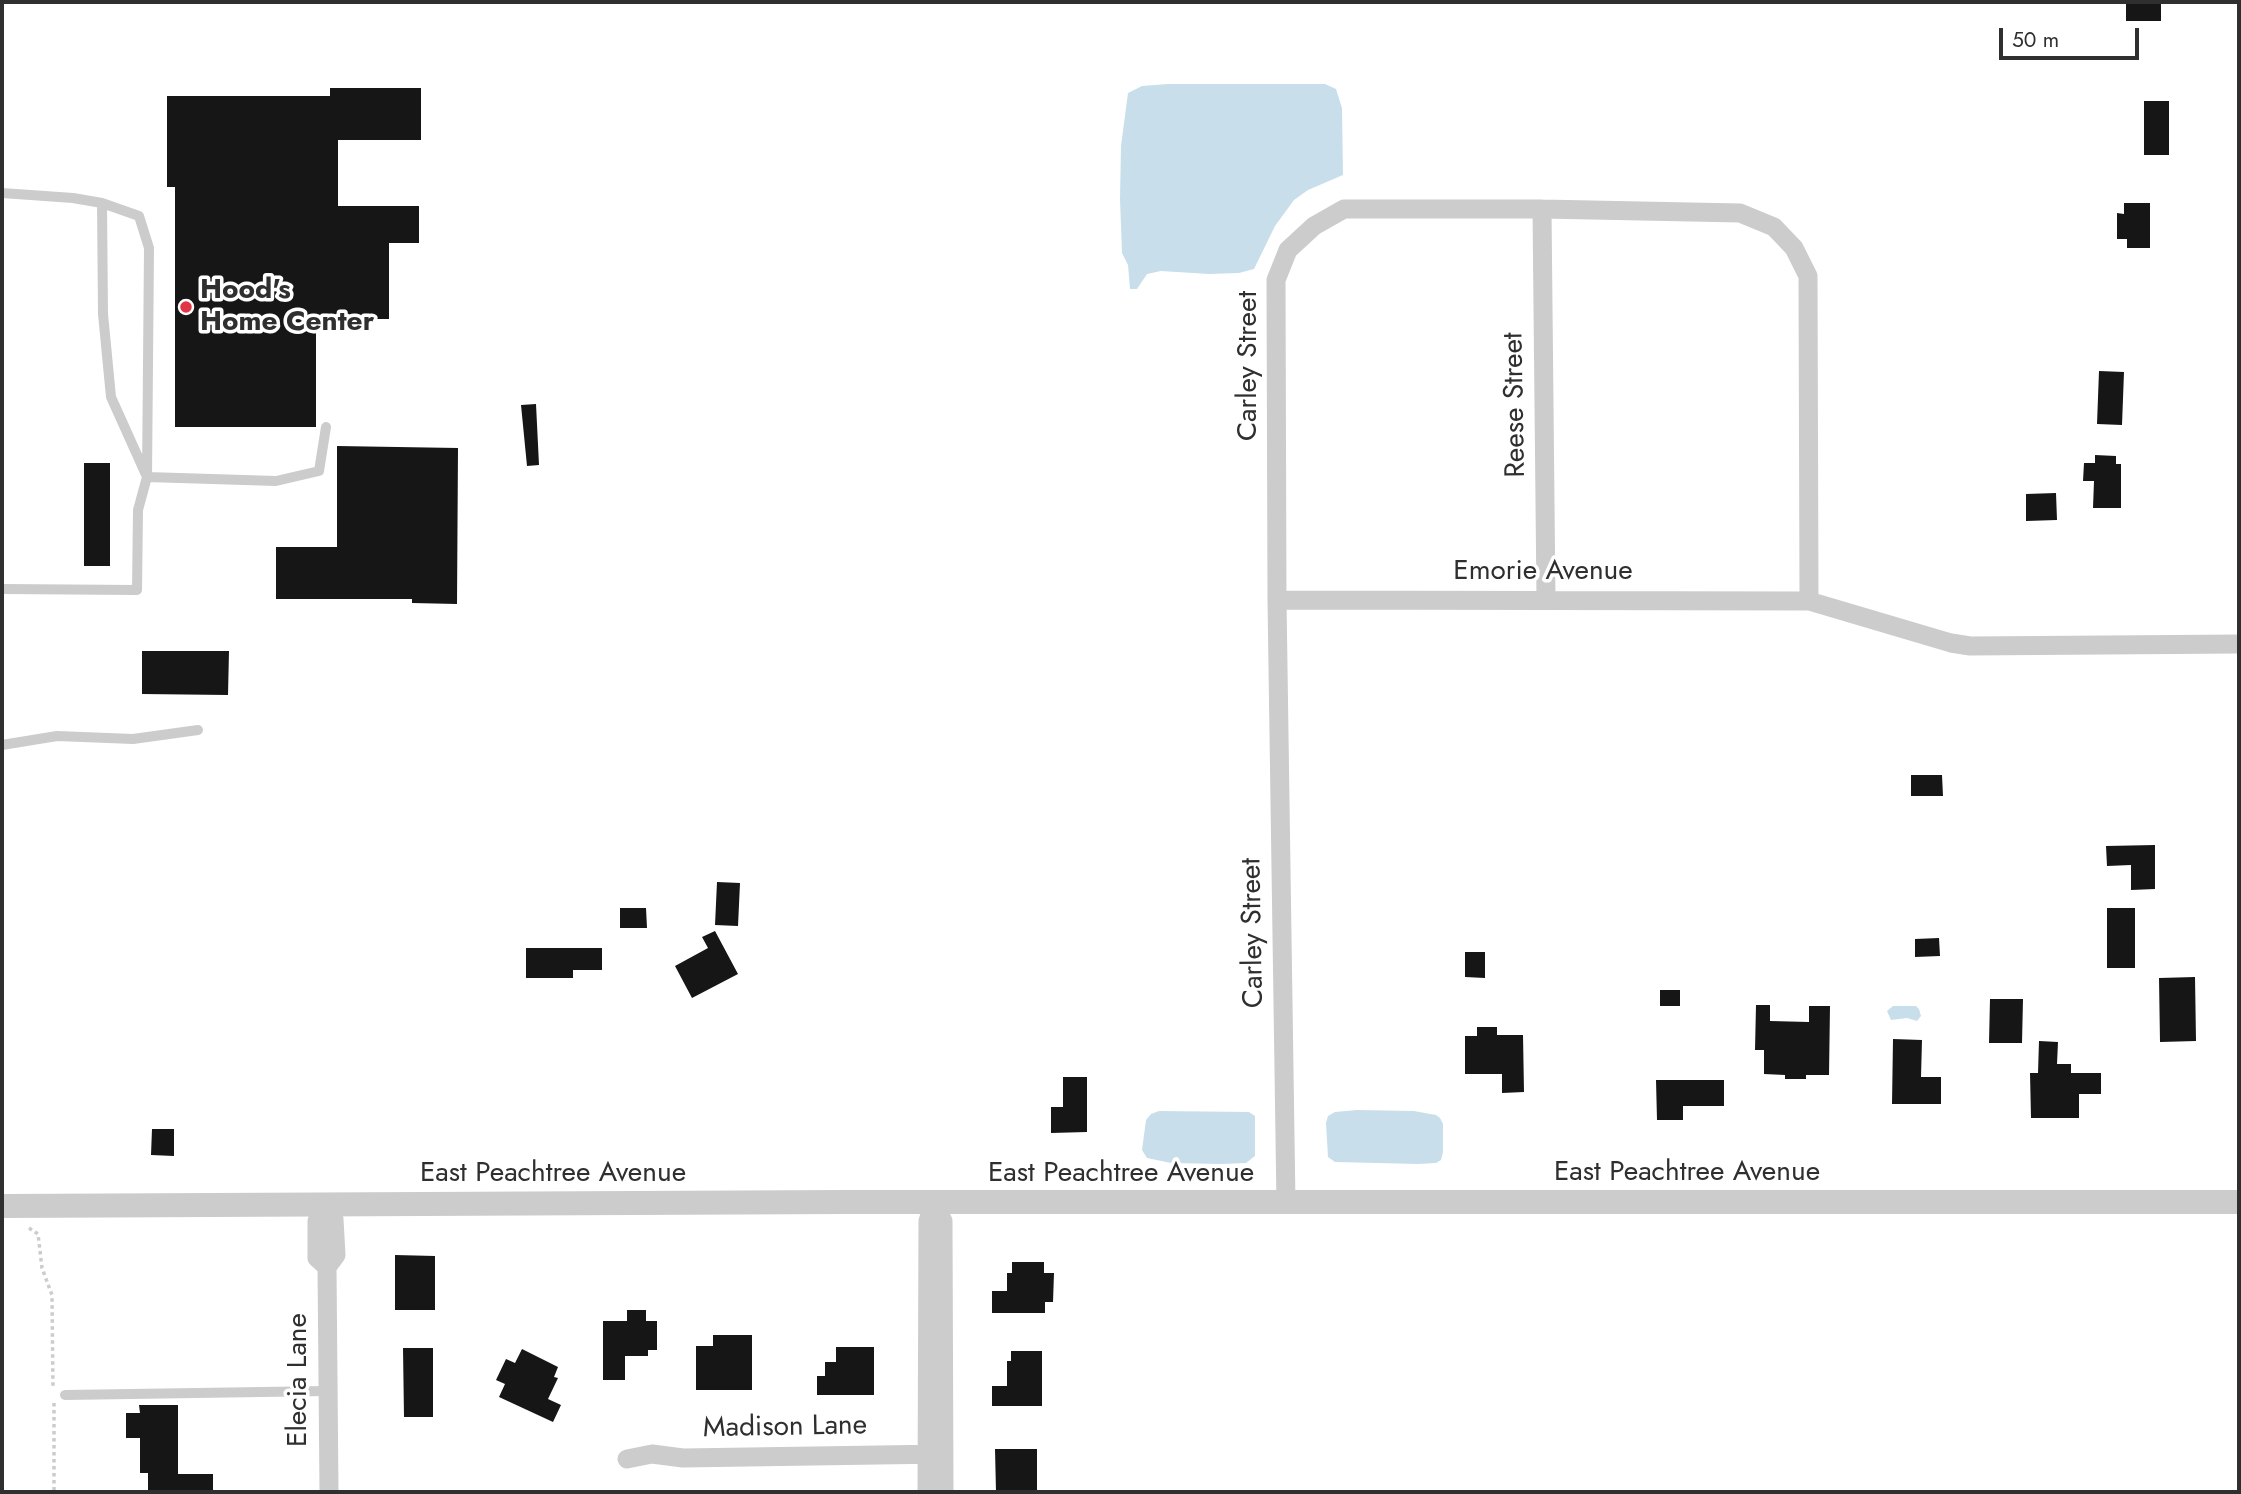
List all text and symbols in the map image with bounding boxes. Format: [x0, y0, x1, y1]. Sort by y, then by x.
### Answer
scale bar [2003, 14, 2143, 58]
text: 50 m [2012, 25, 2059, 55]
place label: Hood's Home Center [200, 274, 374, 340]
street label: Carley Street [1232, 291, 1266, 441]
marker: Hood's Home Center [178, 299, 194, 315]
street label: Reese Street [1498, 332, 1534, 478]
street label: Emorie Avenue [1453, 555, 1633, 589]
street label: Carley Street [1236, 858, 1272, 1008]
street label: East Peachtree Avenue [1554, 1156, 1820, 1190]
street label: East Peachtree Avenue [420, 1157, 686, 1191]
street label: East Peachtree Avenue [988, 1157, 1254, 1191]
street label: Elecia Lane [282, 1313, 316, 1447]
street label: Madison Lane [703, 1410, 867, 1446]

